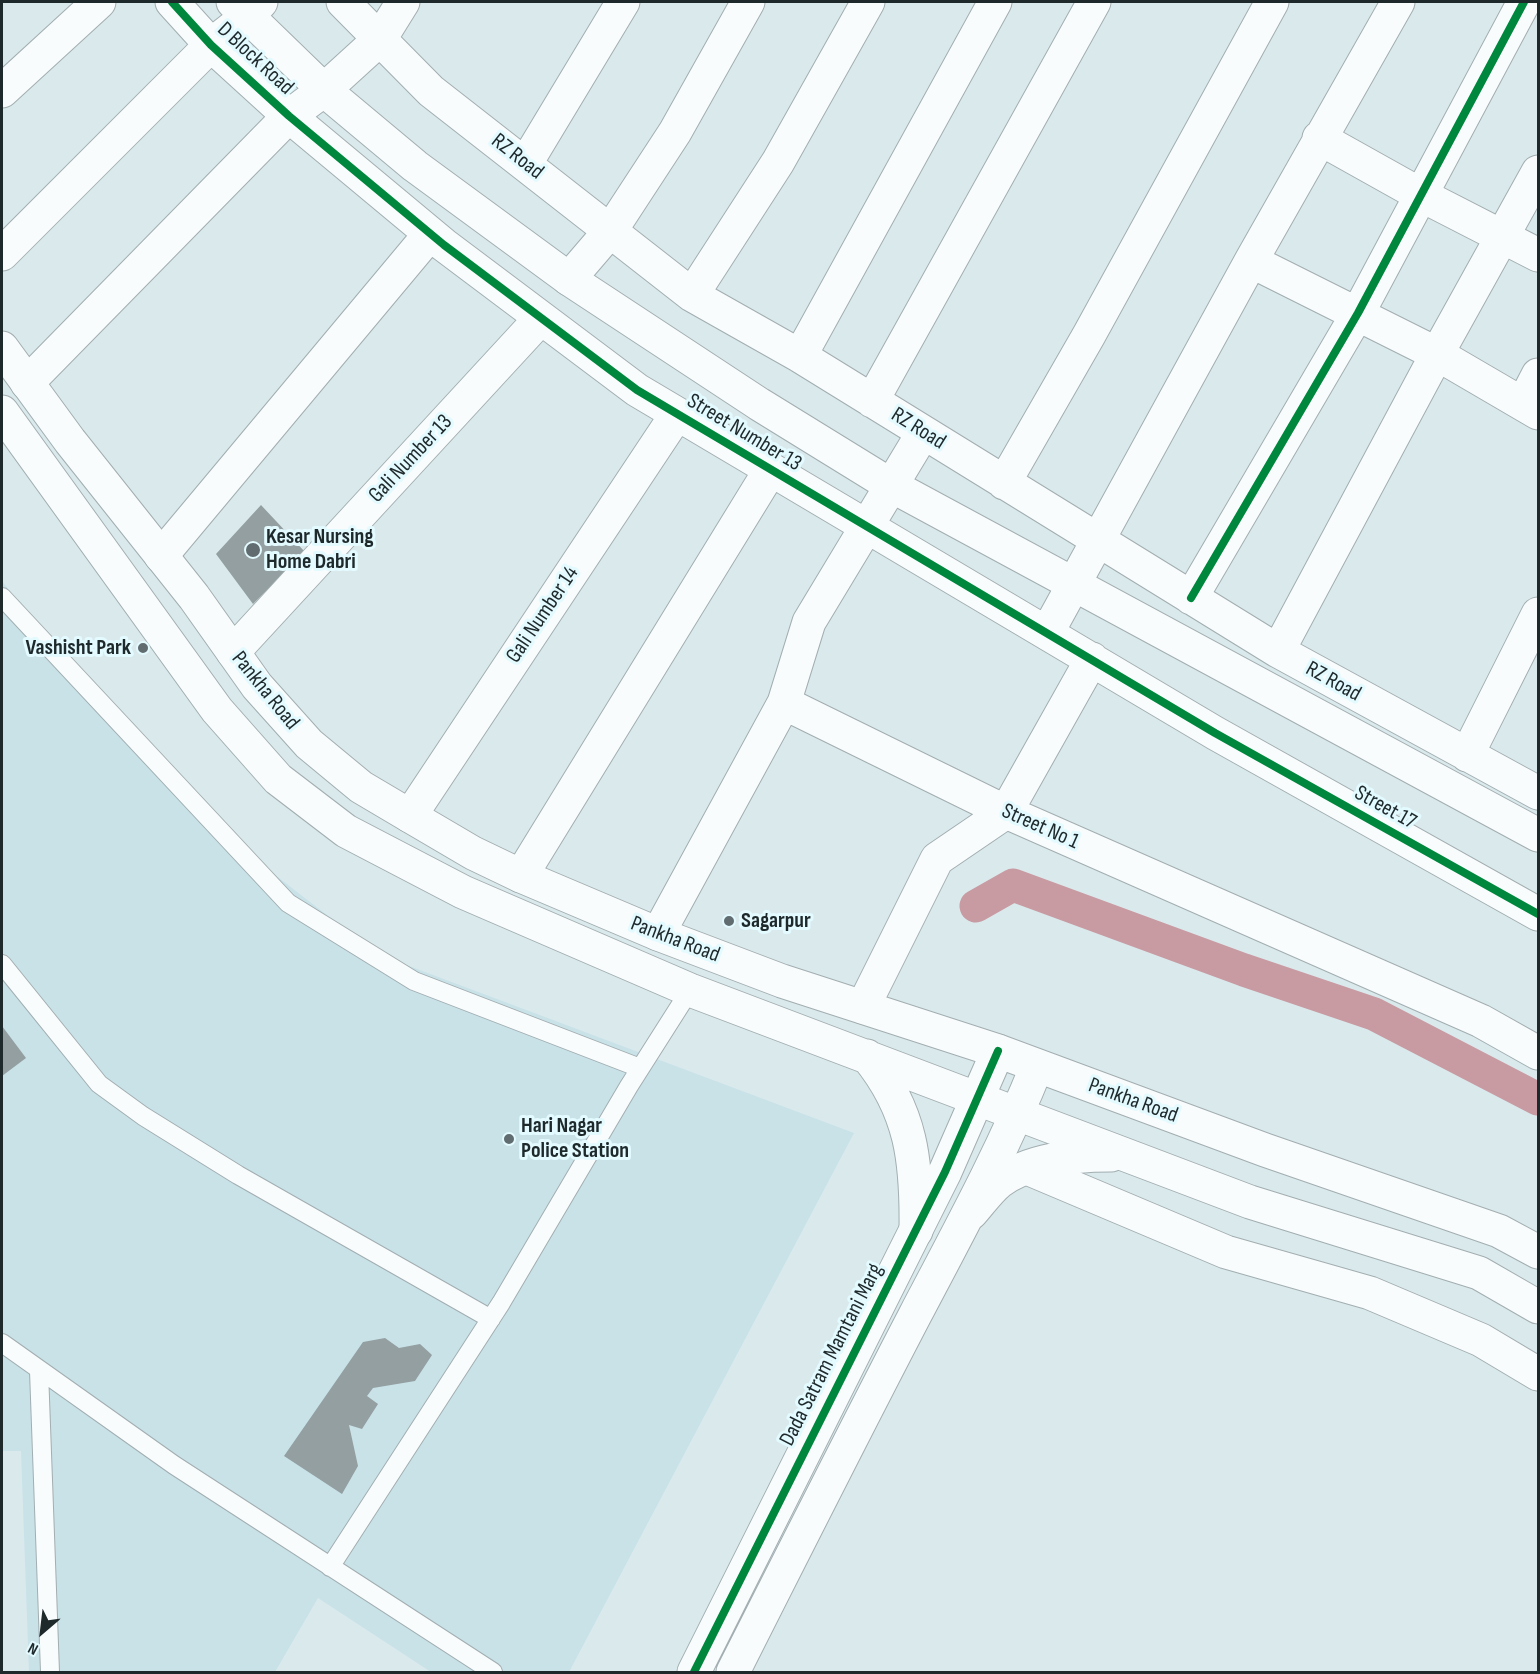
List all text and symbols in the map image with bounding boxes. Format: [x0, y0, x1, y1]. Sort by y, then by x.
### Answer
street label: D Block Road [211, 17, 299, 101]
street label: RZ Road [485, 128, 549, 186]
street label: Street Number 13 [682, 388, 806, 478]
street label: RZ Road [886, 402, 950, 456]
street label: Gali Number 13 [364, 410, 458, 508]
place label: Kesar Nursing Home Dabri [266, 524, 373, 576]
marker: Kesar Nursing Home Dabri [244, 541, 262, 559]
street label: Gali Number 14 [501, 562, 585, 668]
place label: Vashisht Park [26, 635, 131, 661]
marker: Vashisht Park [136, 641, 150, 655]
street label: Pankha Road [225, 646, 305, 736]
street label: RZ Road [1301, 656, 1365, 708]
street label: Street 17 [1350, 780, 1420, 836]
street label: Street No 1 [997, 798, 1083, 856]
place label: Sagarpur [741, 908, 811, 934]
street label: Pankha Road [627, 911, 723, 969]
marker: Sagarpur [722, 914, 736, 928]
street label: Pankha Road [1085, 1073, 1181, 1129]
place label: Hari Nagar Police Station [521, 1113, 629, 1164]
marker: Hari Nagar Police Station [502, 1132, 516, 1146]
street label: Dada Satram Mamtani Marg [775, 1260, 889, 1450]
north arrow [12, 1602, 72, 1662]
text: N [25, 1638, 42, 1659]

